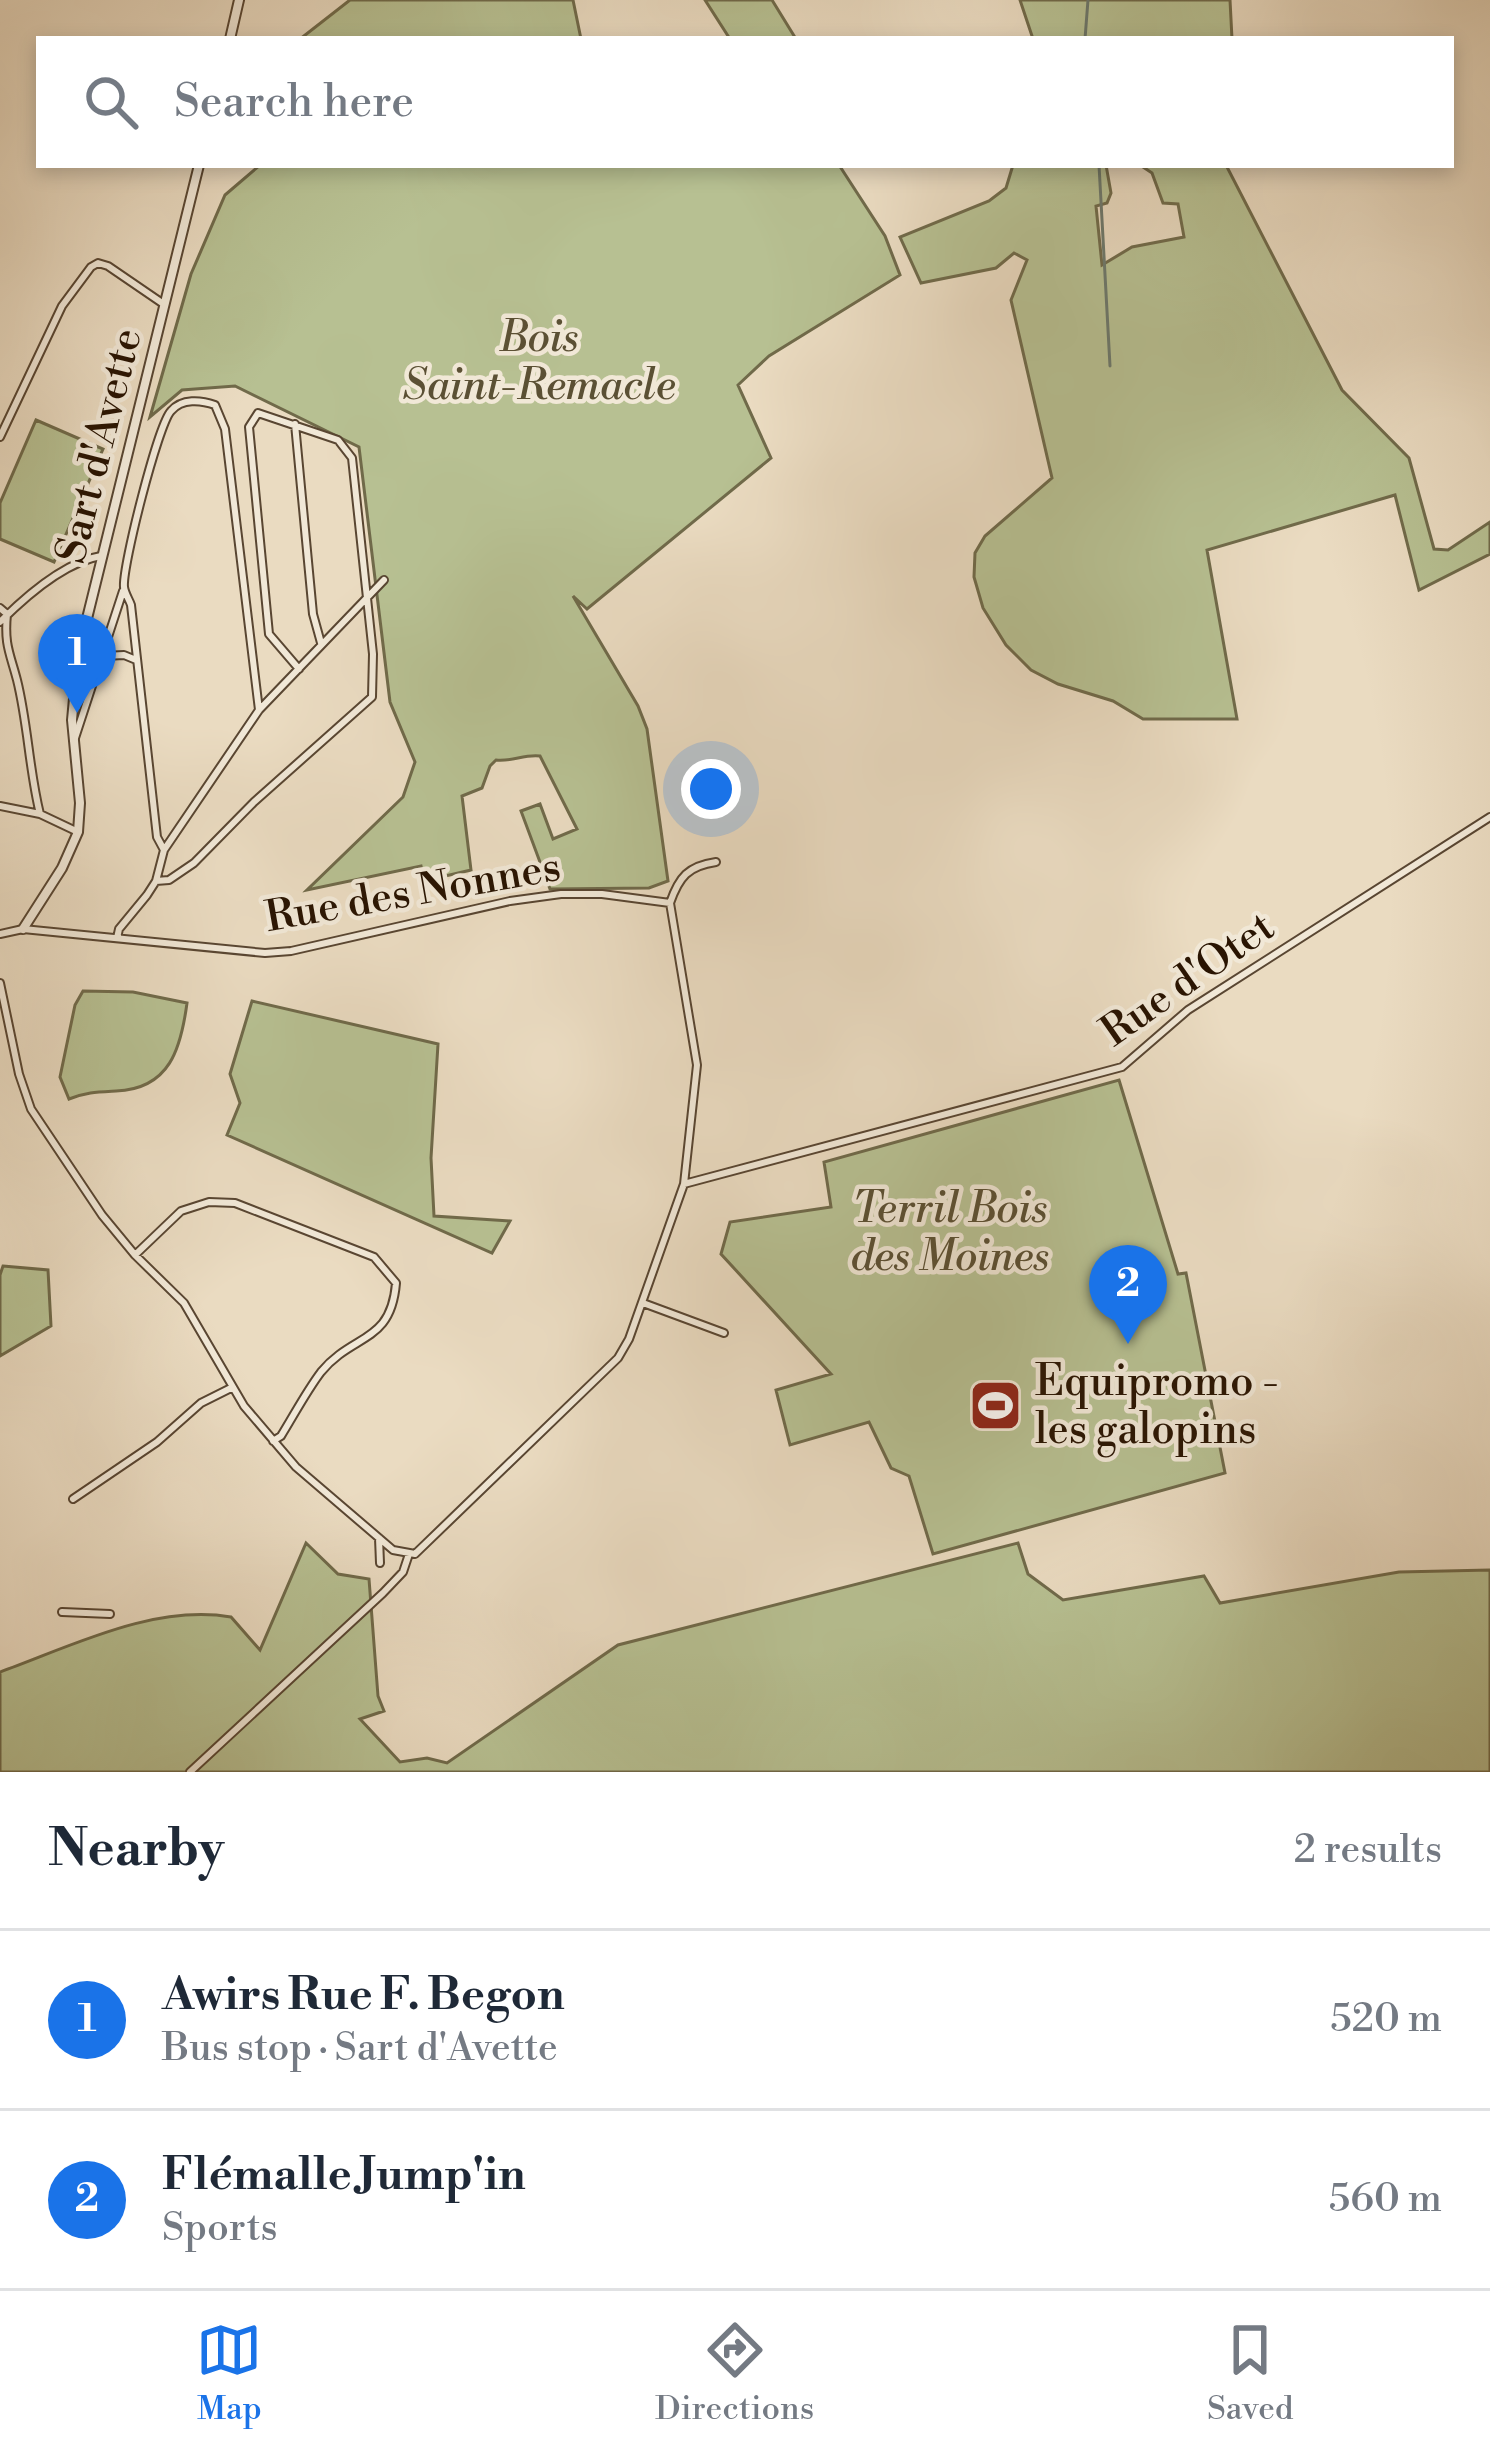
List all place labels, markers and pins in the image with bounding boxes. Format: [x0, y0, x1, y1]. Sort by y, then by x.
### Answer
pin: 1 [38, 614, 116, 713]
pin: 2 [1089, 1245, 1167, 1344]
place label: Equipromo - les galopins [1035, 1356, 1279, 1458]
sports icon: Equipromo - les galopins [968, 1378, 1024, 1434]

